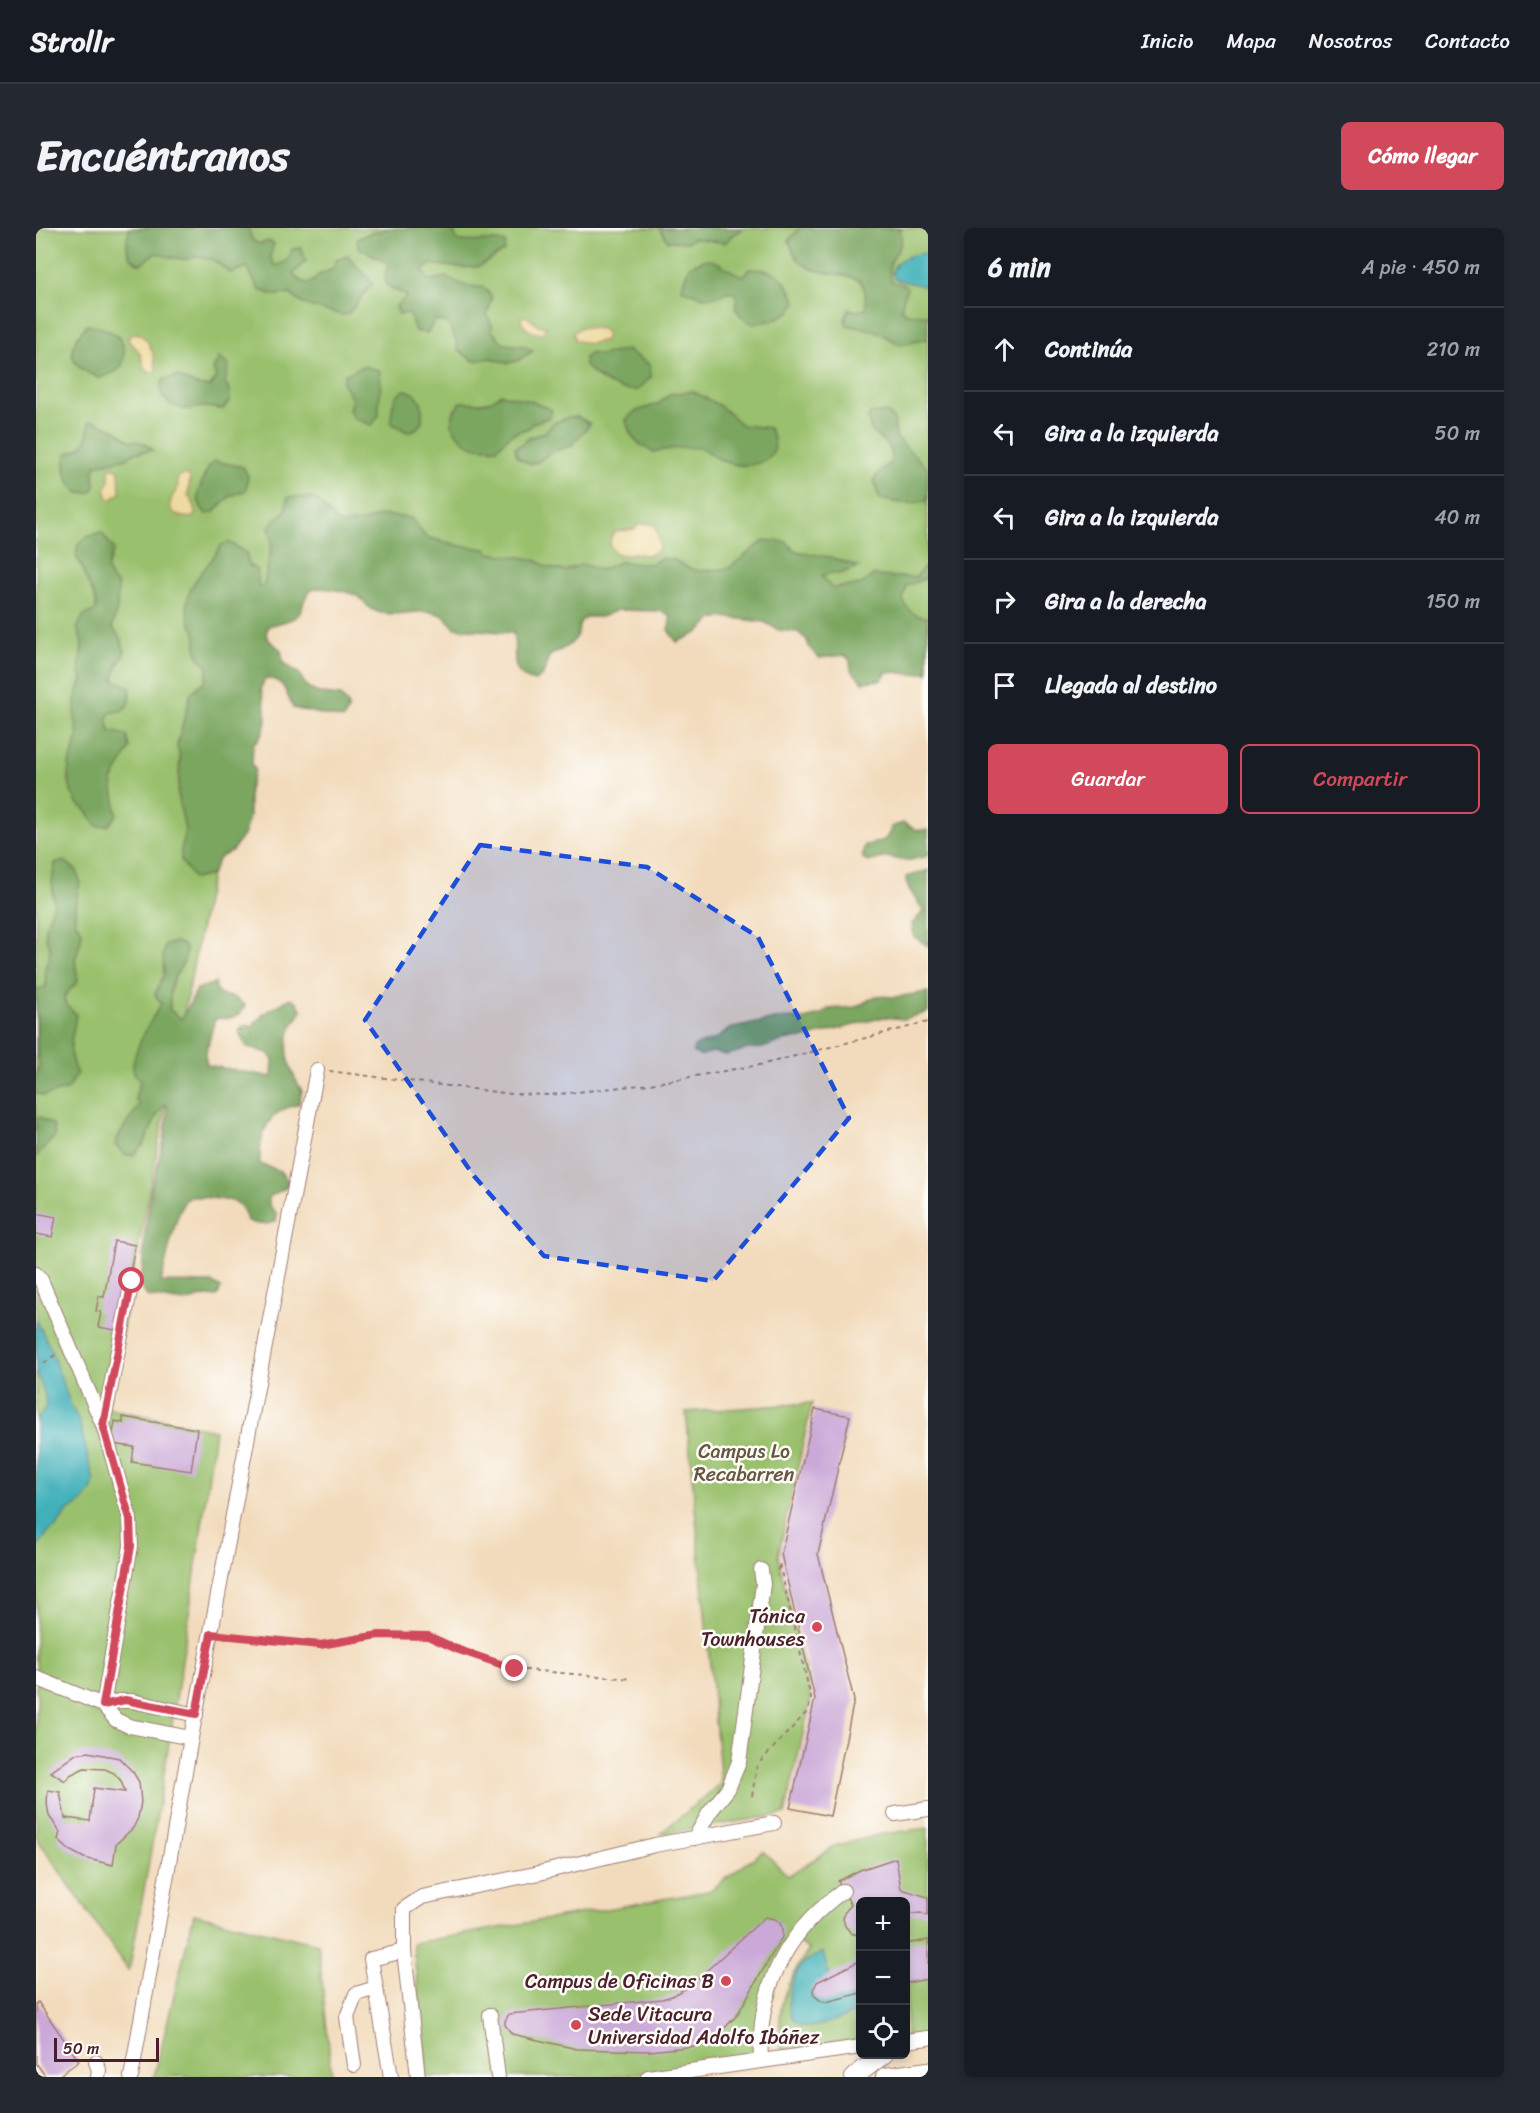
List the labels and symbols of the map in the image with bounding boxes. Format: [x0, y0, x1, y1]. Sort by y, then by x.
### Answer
route start [118, 1267, 144, 1293]
park label: Campus Lo Recabarren [694, 1434, 795, 1492]
place label: Tánica Townhouses [701, 1599, 806, 1657]
marker: Tánica Townhouses [810, 1620, 824, 1634]
route end [501, 1655, 527, 1681]
place label: Campus de Oficinas B [525, 1964, 714, 1999]
marker: Campus de Oficinas B [719, 1974, 733, 1988]
place label: Sede Vitacura Universidad Adolfo Ibáñez [588, 1997, 820, 2055]
marker: Sede Vitacura Universidad Adolfo Ibáñez [569, 2018, 583, 2032]
scale bar [54, 2035, 159, 2062]

